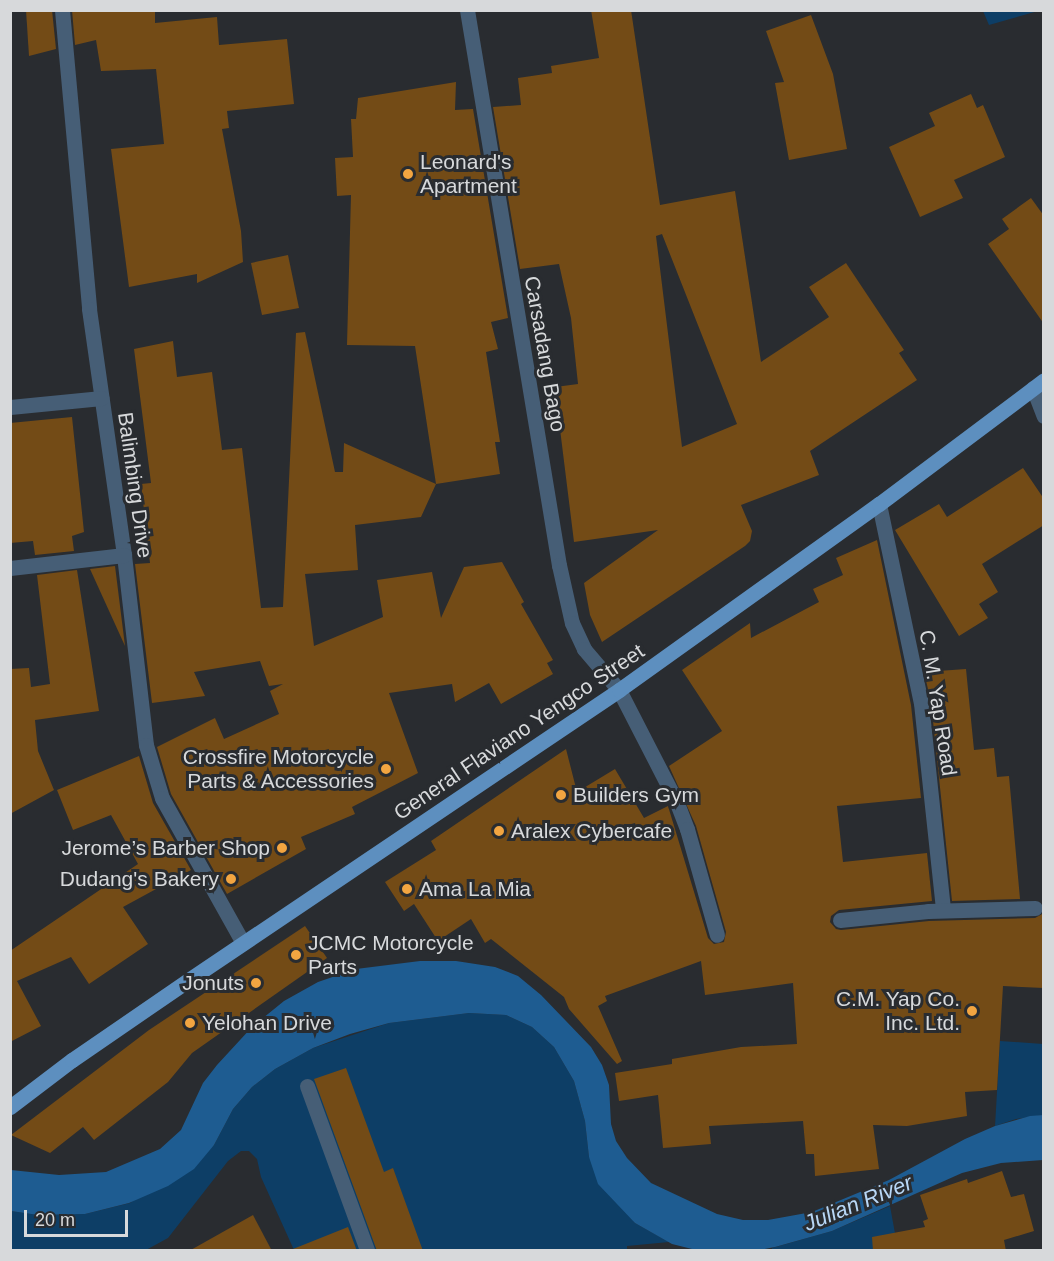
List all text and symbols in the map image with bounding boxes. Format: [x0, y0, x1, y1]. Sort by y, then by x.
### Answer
place label: Leonard's Apartment [420, 149, 517, 199]
marker: Leonard's Apartment [401, 167, 415, 181]
street label: Carsadang Bago [519, 274, 571, 434]
street label: Balimbing Drive [112, 410, 158, 560]
street label: C. M. Yap Road [914, 628, 962, 778]
street label: General Flaviano Yengco Street [389, 639, 649, 825]
place label: Crossfire Motorcycle Parts & Accessories [183, 744, 374, 794]
marker: Crossfire Motorcycle Parts & Accessories [379, 762, 393, 776]
place label: Builders Gym [573, 782, 699, 808]
marker: Builders Gym [554, 788, 568, 802]
place label: Aralex Cybercafe [511, 818, 672, 844]
marker: Aralex Cybercafe [492, 824, 506, 838]
place label: Jerome’s Barber Shop [61, 835, 270, 861]
marker: Jerome’s Barber Shop [275, 841, 289, 855]
place label: Dudang's Bakery [60, 866, 219, 892]
marker: Dudang's Bakery [224, 872, 238, 886]
place label: Ama La Mia [419, 876, 531, 902]
marker: Ama La Mia [400, 882, 414, 896]
place label: JCMC Motorcycle Parts [308, 930, 474, 980]
marker: JCMC Motorcycle Parts [289, 948, 303, 962]
place label: Jonuts [182, 970, 244, 996]
marker: Jonuts [249, 976, 263, 990]
place label: C.M. Yap Co. Inc. Ltd. [836, 986, 960, 1036]
marker: C.M. Yap Co. Inc. Ltd. [965, 1004, 979, 1018]
place label: Yelohan Drive [202, 1010, 332, 1036]
marker: Yelohan Drive [183, 1016, 197, 1030]
water label: Julian River [800, 1169, 916, 1237]
scale bar [27, 1198, 130, 1236]
text: 20 m [35, 1210, 75, 1230]

